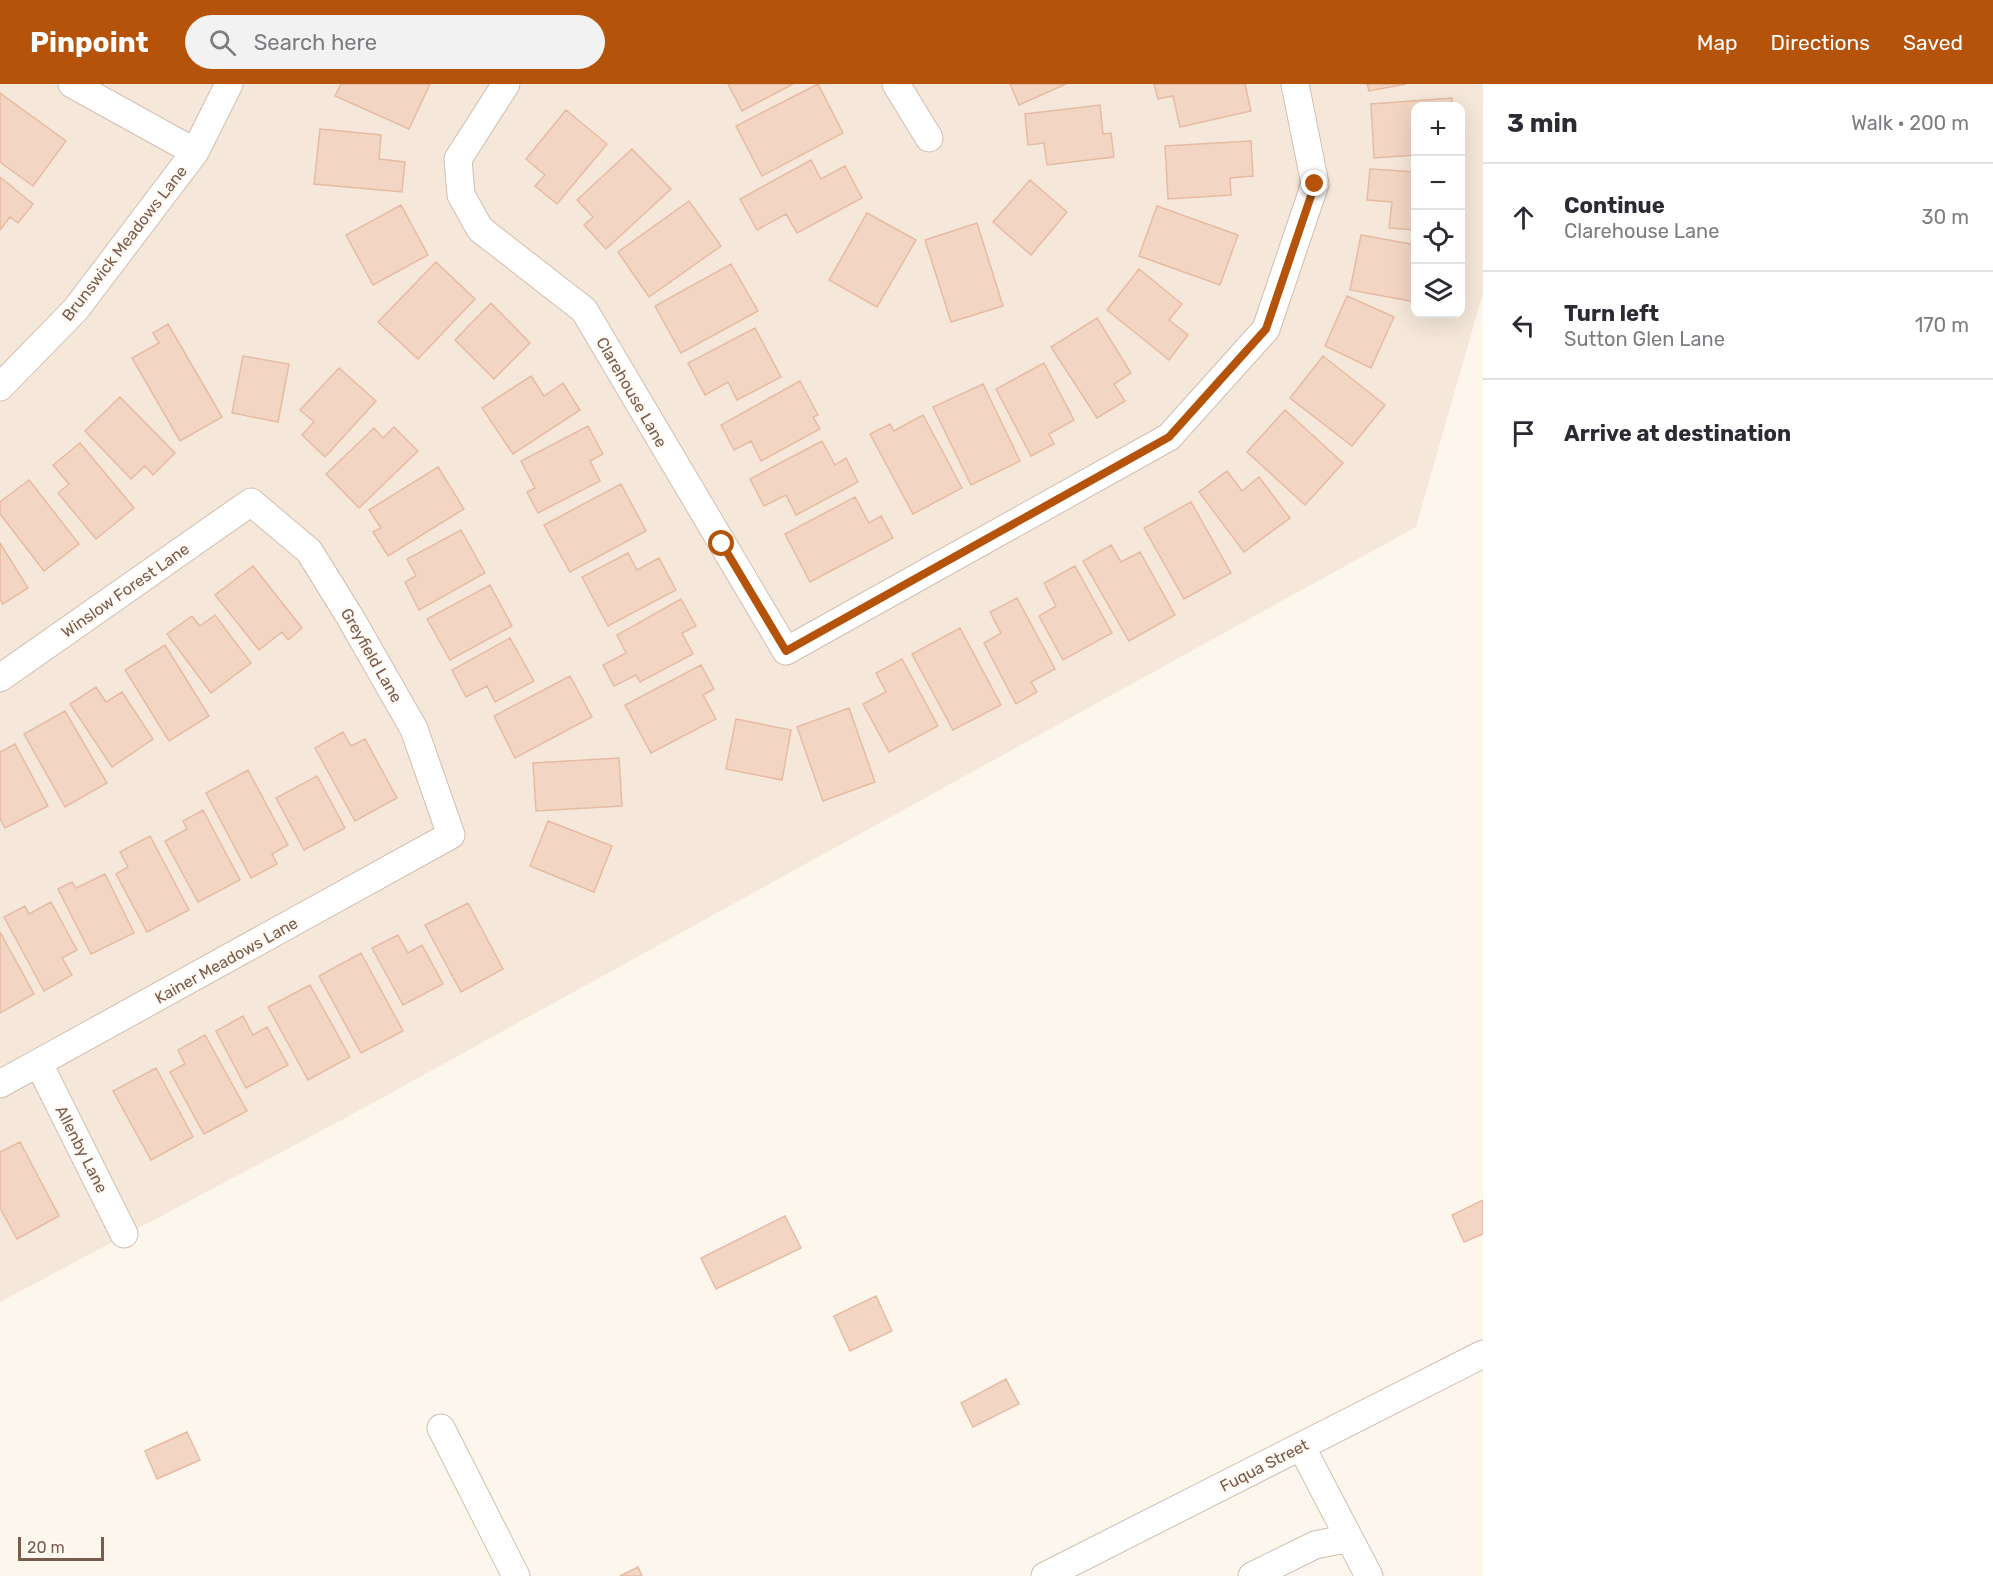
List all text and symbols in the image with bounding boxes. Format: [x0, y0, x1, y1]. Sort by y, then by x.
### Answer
search box [185, 15, 605, 69]
text: Pinpoint [30, 26, 149, 59]
icon: search [206, 26, 239, 59]
text: Search here [254, 29, 377, 56]
text: Map [1697, 30, 1738, 55]
text: Directions [1771, 30, 1870, 55]
text: Saved [1903, 30, 1963, 55]
map controls [1411, 102, 1465, 318]
button: + [1411, 102, 1465, 156]
text: 3 min [1507, 108, 1578, 139]
text: Walk · 200 m [1851, 111, 1969, 135]
button: − [1411, 156, 1465, 210]
street label: Brunswick Meadows Lane [58, 162, 191, 325]
route end [1301, 170, 1327, 196]
text: Continue [1564, 192, 1665, 219]
icon: ahead [1507, 201, 1540, 234]
text: 30 m [1922, 205, 1969, 229]
button: locate [1411, 210, 1465, 264]
text: Clarehouse Lane [1564, 219, 1719, 243]
button: layers [1411, 264, 1465, 318]
text: Turn left [1564, 300, 1659, 327]
icon: left [1507, 309, 1540, 342]
text: 170 m [1915, 313, 1969, 337]
text: Sutton Glen Lane [1564, 327, 1725, 351]
street label: Clarehouse Lane [592, 334, 671, 451]
icon: arrive [1507, 417, 1540, 450]
text: Arrive at destination [1564, 420, 1791, 447]
route start [708, 530, 734, 556]
street label: Winslow Forest Lane [58, 539, 193, 642]
street label: Greyfield Lane [337, 605, 406, 706]
street label: Kainer Meadows Lane [151, 913, 301, 1008]
street label: Allenby Lane [51, 1103, 112, 1196]
street label: Fuqua Street [1217, 1435, 1312, 1496]
scale bar [18, 1534, 104, 1562]
text: 20 m [27, 1538, 65, 1557]

